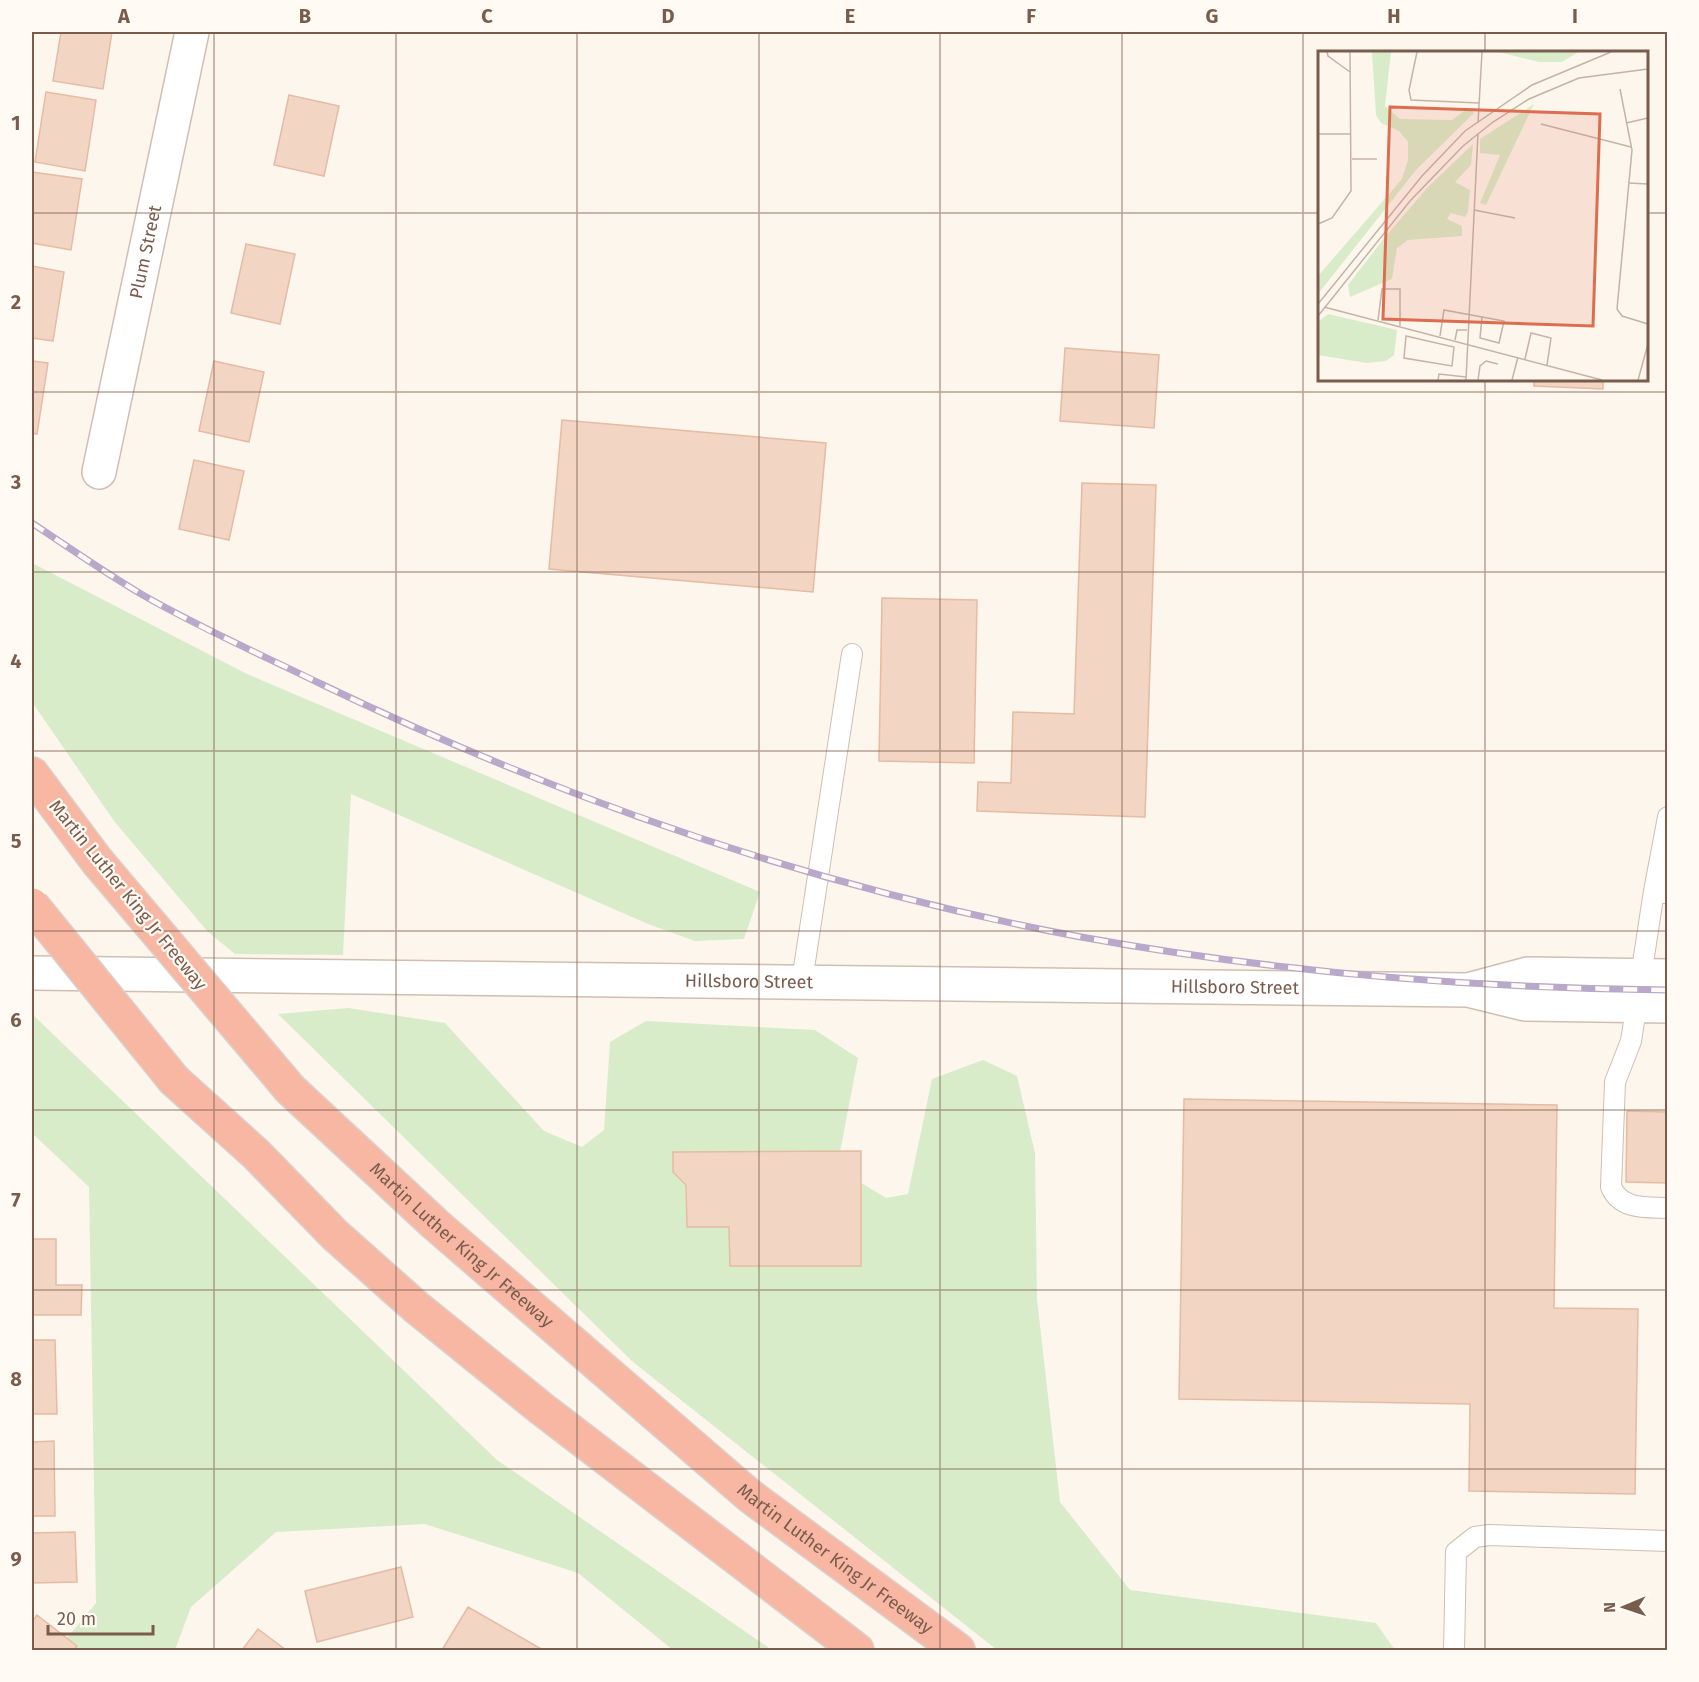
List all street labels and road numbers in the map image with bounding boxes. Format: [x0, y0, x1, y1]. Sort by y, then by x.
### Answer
street label: Plum Street [125, 203, 166, 301]
street label: Martin Luther King Jr Freeway [44, 795, 212, 995]
street label: Hillsboro Street [685, 970, 814, 993]
street label: Hillsboro Street [1171, 975, 1300, 999]
street label: Martin Luther King Jr Freeway [365, 1158, 558, 1332]
street label: Martin Luther King Jr Freeway [733, 1479, 937, 1639]

